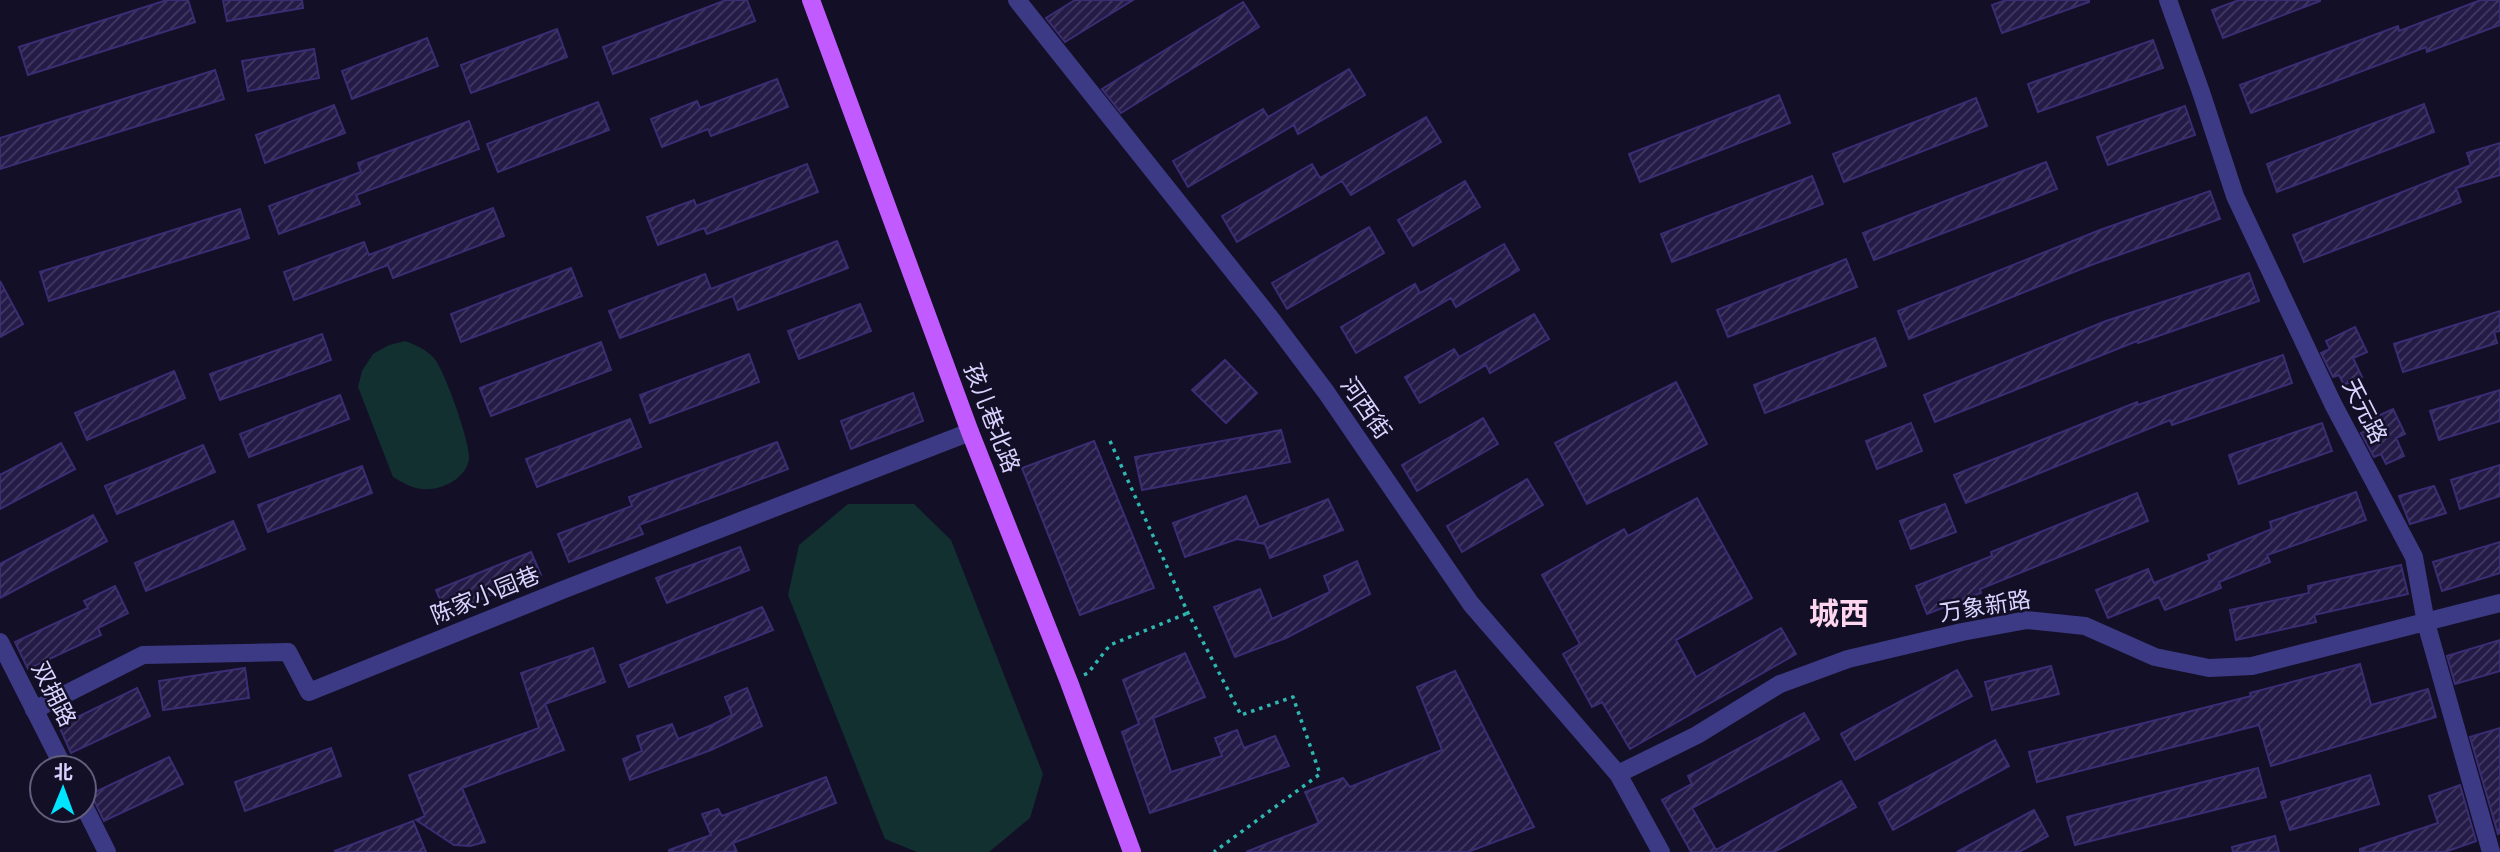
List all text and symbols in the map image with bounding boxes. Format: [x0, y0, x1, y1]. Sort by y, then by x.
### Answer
street label: 孩儿巷北路 [958, 360, 1025, 477]
street label: 河西街 [1335, 372, 1396, 444]
street label: 天元路 [2337, 374, 2392, 448]
street label: 陈家小园巷 [427, 561, 544, 630]
street label: 万象新路 [1938, 586, 2033, 627]
district label: 城西 [1809, 596, 1869, 631]
street label: 双拥路 [26, 657, 81, 731]
north arrow [28, 754, 98, 824]
text: 北 [54, 761, 73, 784]

